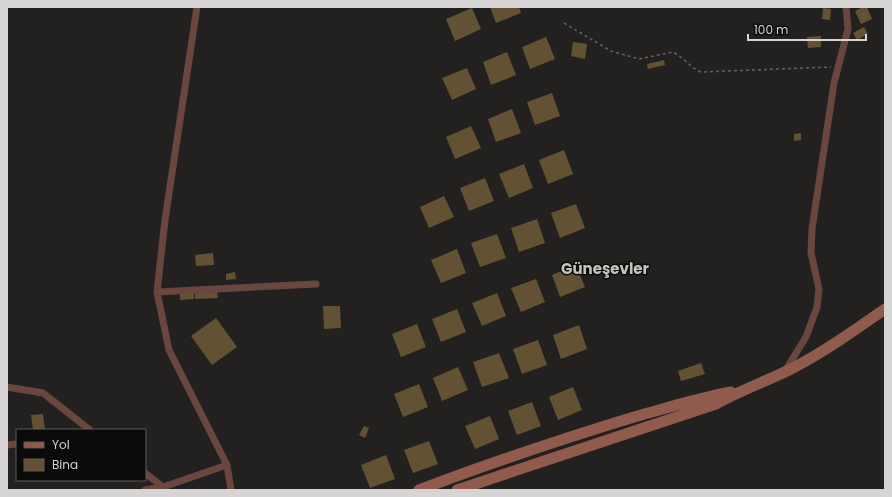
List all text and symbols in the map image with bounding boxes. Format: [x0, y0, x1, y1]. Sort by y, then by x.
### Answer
scale bar [748, 16, 866, 42]
text: 100 m [754, 21, 788, 38]
district label: Güneşevler [561, 258, 650, 279]
legend [16, 429, 146, 481]
text: Yol [52, 436, 70, 453]
text: Bina [52, 456, 78, 473]

